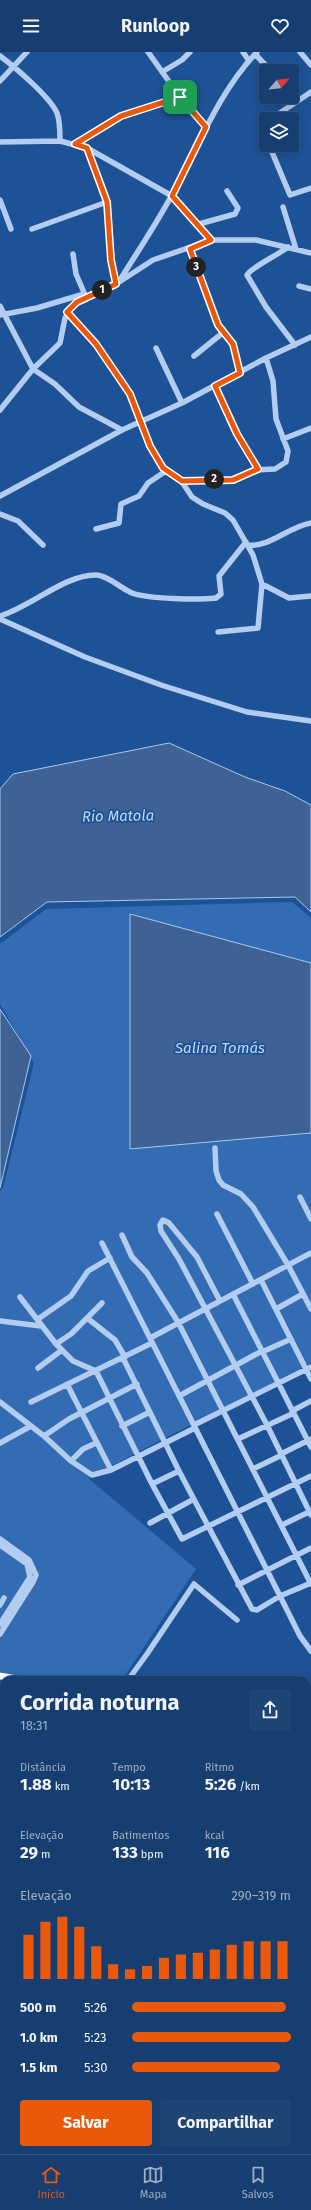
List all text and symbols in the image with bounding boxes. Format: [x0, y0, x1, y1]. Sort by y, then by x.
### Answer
icon: menu [20, 15, 42, 37]
text: Runloop [121, 15, 190, 37]
icon: heart [269, 15, 291, 37]
north arrow [259, 64, 299, 104]
map controls [259, 64, 299, 152]
pin [163, 80, 197, 114]
icon: arrive [169, 86, 191, 108]
button: layers [259, 112, 299, 152]
pin: 3 [186, 257, 206, 277]
text: 3 [193, 260, 199, 273]
pin: 1 [92, 280, 112, 300]
text: 1 [99, 283, 105, 296]
pin: 2 [204, 469, 224, 489]
text: 2 [211, 472, 217, 485]
water label: Rio Matola [82, 806, 154, 826]
water label: Salina Tomás [174, 1039, 265, 1057]
text: Corrida noturna [20, 1689, 180, 1716]
button: share [249, 1689, 291, 1731]
text: 18:31 [20, 1718, 48, 1733]
text: Distância [20, 1761, 66, 1774]
text: Tempo [112, 1761, 146, 1774]
text: Ritmo [205, 1761, 234, 1774]
text: 1.88 [20, 1774, 52, 1795]
text: 10:13 [112, 1774, 150, 1795]
text: 5:26 [205, 1774, 236, 1795]
text: km [52, 1780, 70, 1793]
text: /km [236, 1780, 260, 1793]
text: Elevação [20, 1829, 64, 1842]
text: Batimentos [112, 1829, 169, 1842]
text: kcal [205, 1829, 224, 1842]
text: 29 [20, 1842, 38, 1863]
text: 133 [112, 1842, 138, 1863]
text: 116 [205, 1842, 230, 1863]
text: m [38, 1848, 50, 1861]
text: bpm [138, 1848, 163, 1861]
text: Elevação [20, 1888, 72, 1903]
text: 290–319 m [231, 1888, 291, 1903]
text: 500 m [20, 2000, 56, 2015]
text: 5:26 [84, 2000, 107, 2015]
text: 1.0 km [20, 2030, 58, 2045]
text: 5:23 [84, 2030, 107, 2045]
text: 1.5 km [20, 2060, 58, 2075]
text: 5:30 [84, 2060, 108, 2075]
button: Salvar [20, 2100, 152, 2146]
button: Compartilhar [160, 2100, 291, 2146]
tab: Início [37, 2164, 65, 2201]
tab: Mapa [140, 2164, 167, 2201]
tab: Salvos [242, 2164, 274, 2201]

